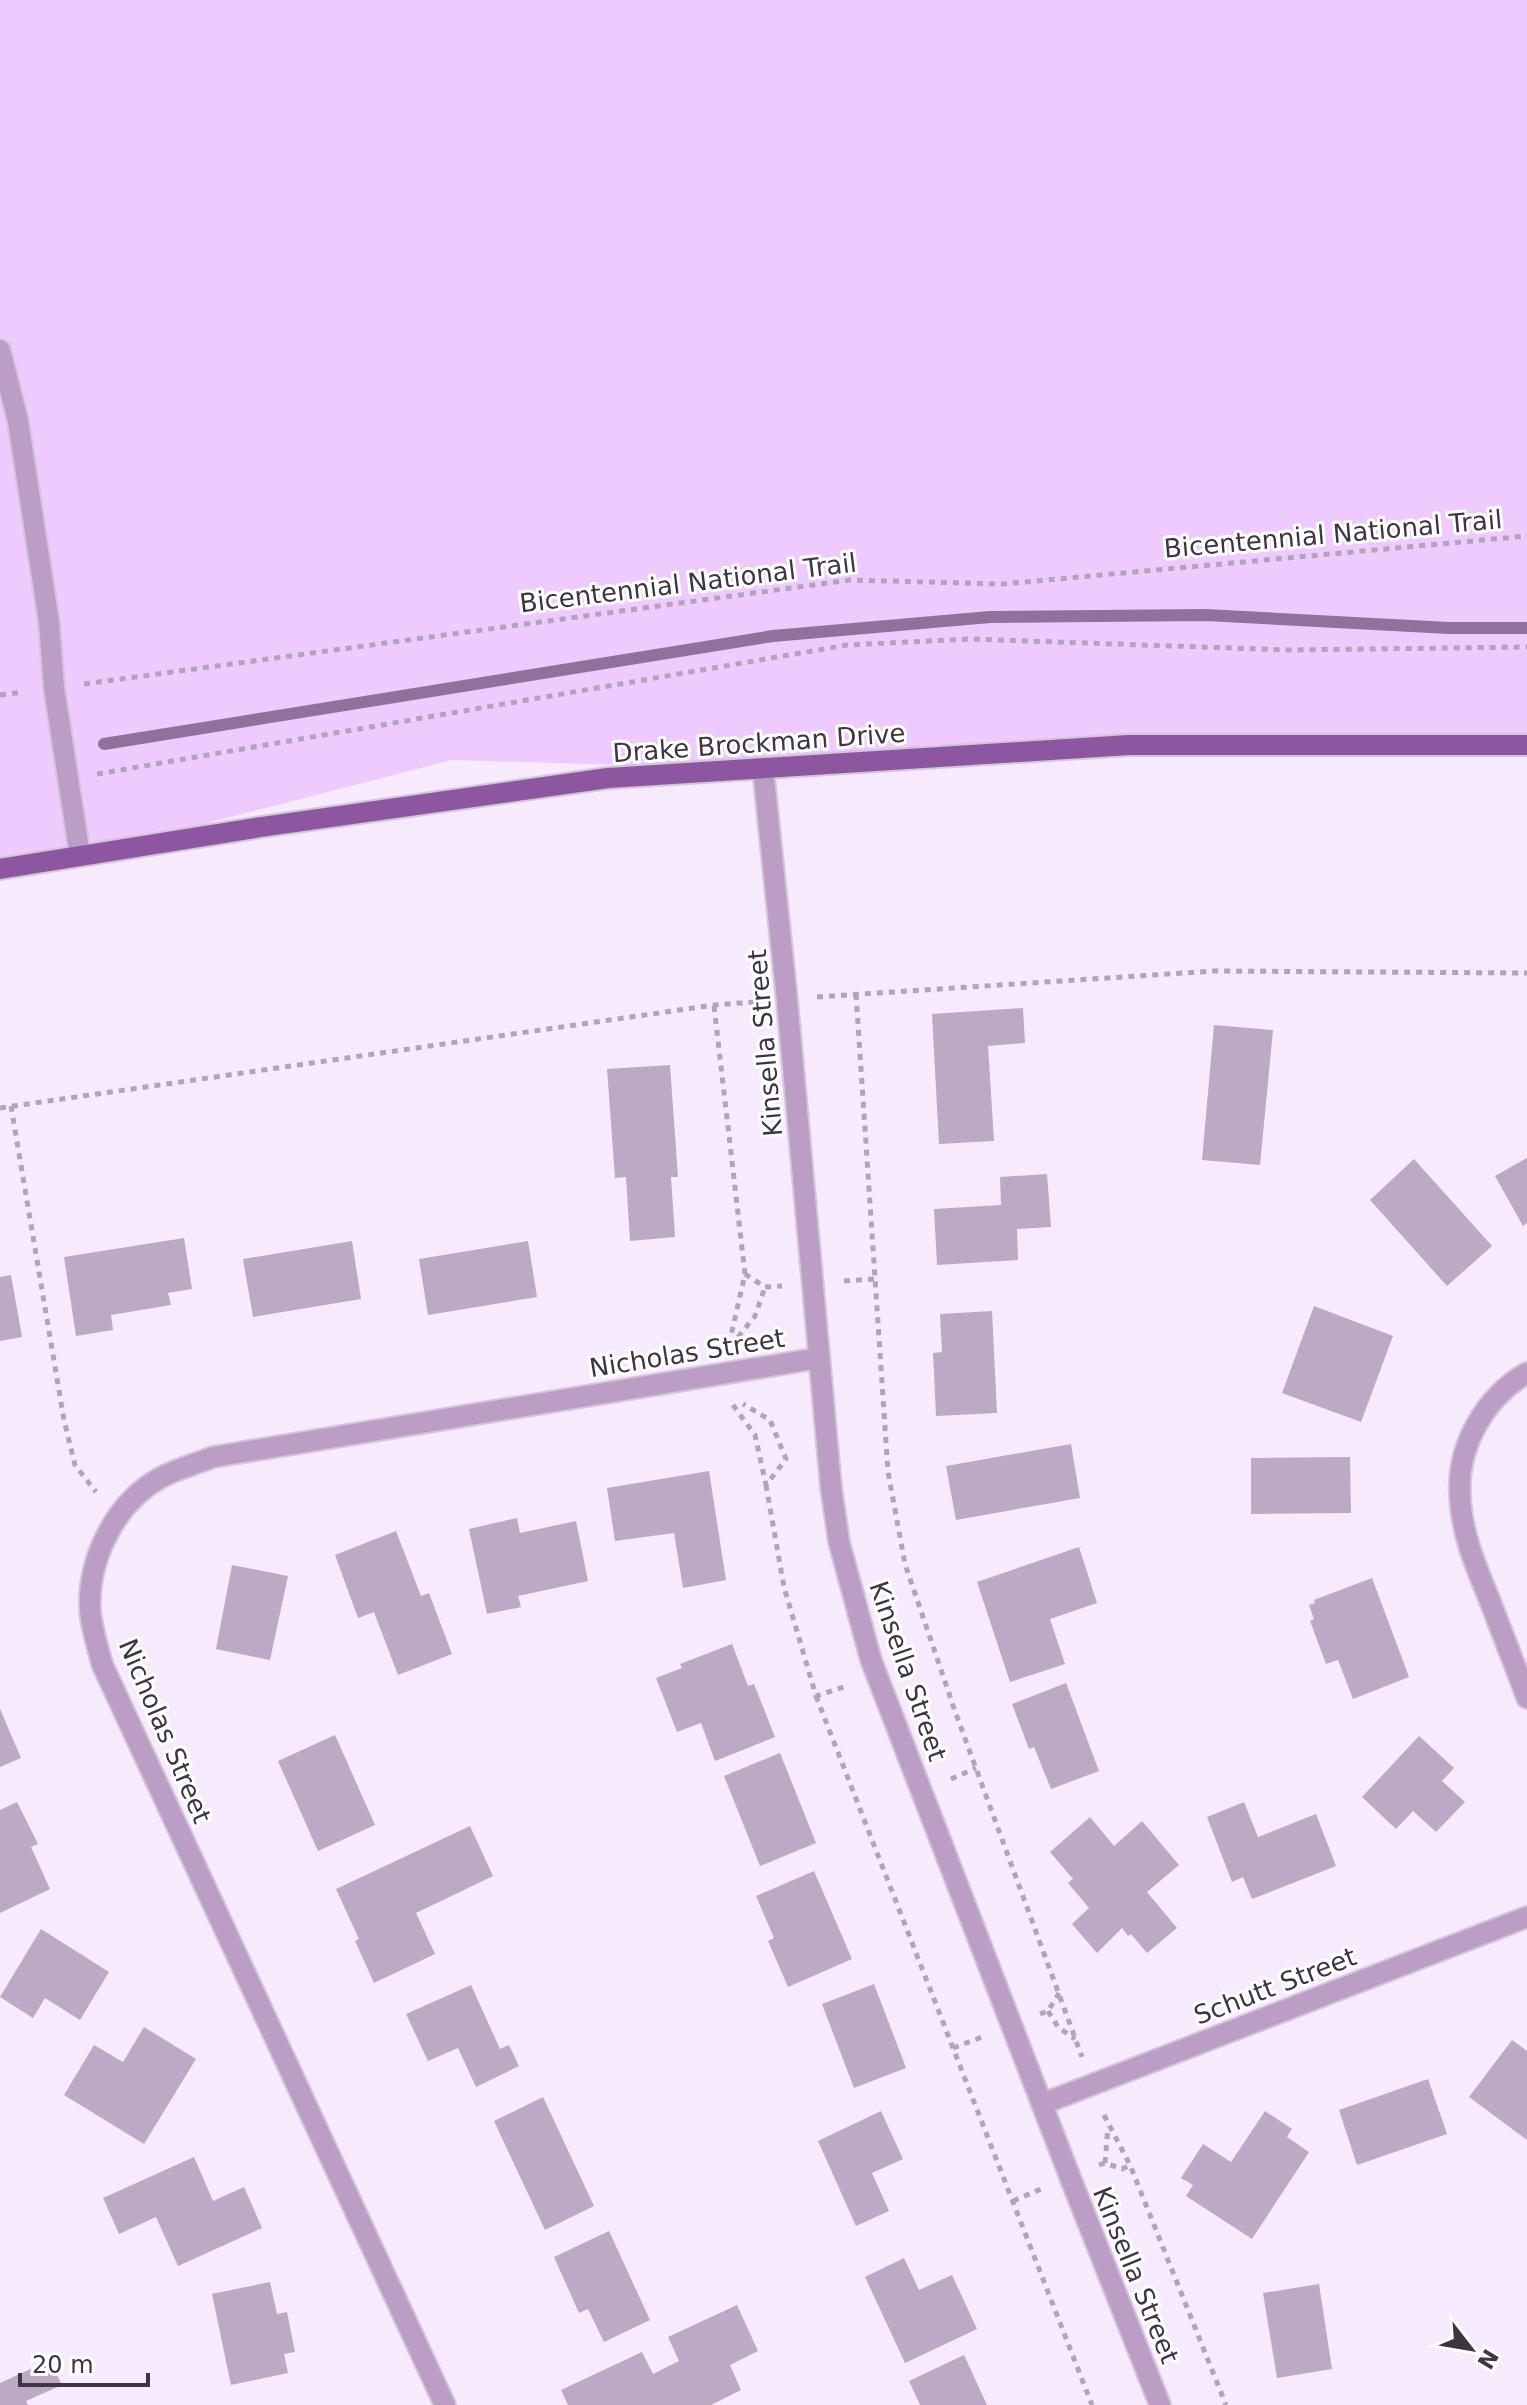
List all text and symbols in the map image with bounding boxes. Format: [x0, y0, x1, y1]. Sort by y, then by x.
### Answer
street label: Bicentennial National Trail [1163, 504, 1503, 564]
street label: Bicentennial National Trail [518, 547, 858, 619]
street label: Drake Brockman Drive [612, 718, 906, 768]
street label: Kinsella Street [742, 948, 788, 1138]
street label: Nicholas Street [587, 1323, 787, 1383]
street label: Kinsella Street [863, 1577, 953, 1765]
street label: Nicholas Street [113, 1634, 217, 1828]
street label: Schutt Street [1190, 1941, 1360, 2031]
street label: Kinsella Street [1087, 2182, 1185, 2368]
north arrow [1431, 2309, 1511, 2389]
scale bar [20, 2337, 148, 2387]
text: N [1472, 2345, 1503, 2373]
text: 20 m [32, 2351, 94, 2379]

